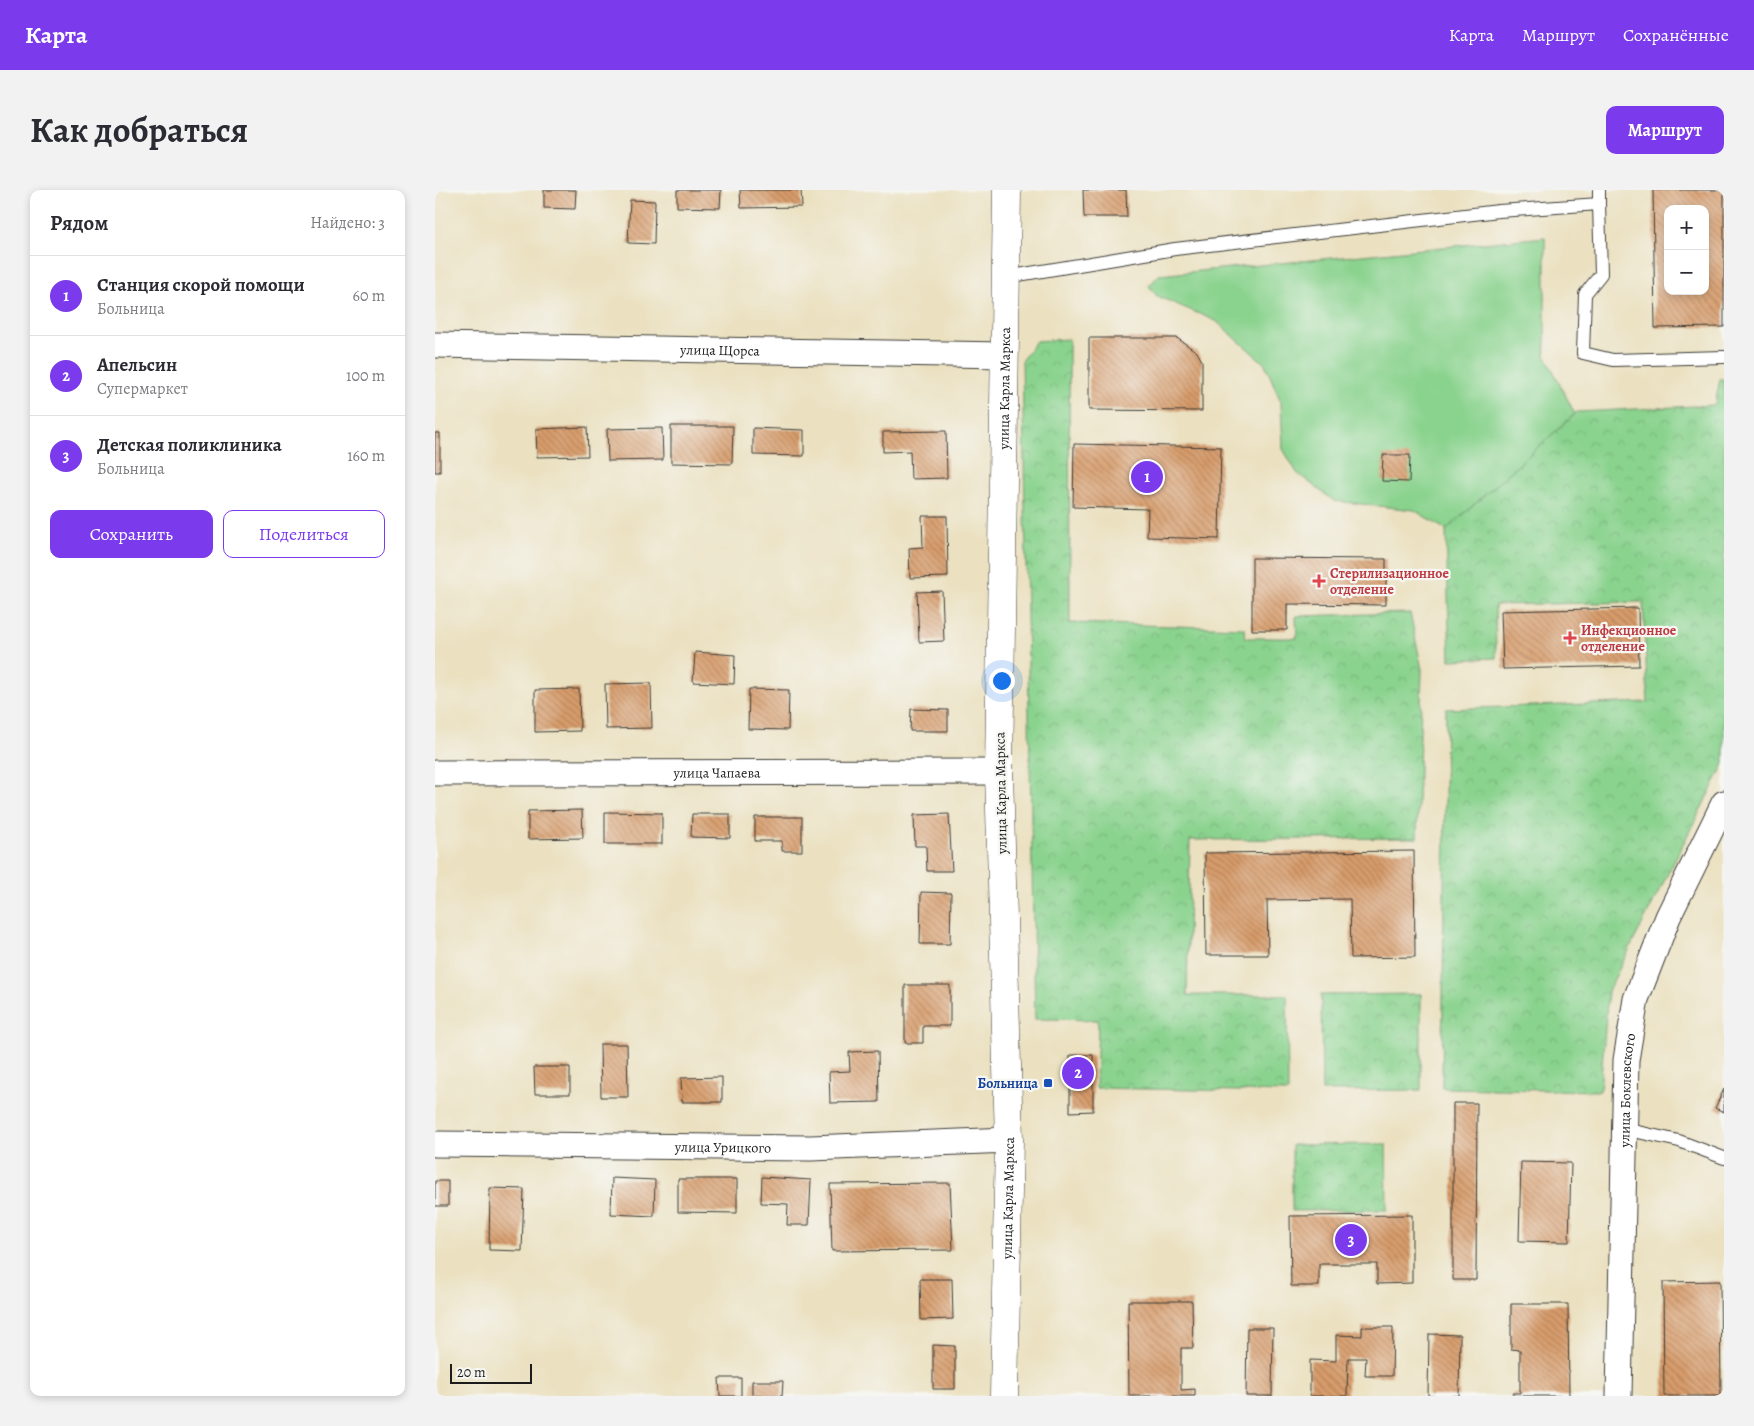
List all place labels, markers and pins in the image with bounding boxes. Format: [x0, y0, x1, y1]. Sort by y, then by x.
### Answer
pin: 1 [1131, 458, 1163, 496]
place label: Стерилизационное отделение [1330, 564, 1449, 599]
marker: Стерилизационное отделение [1312, 574, 1326, 588]
place label: Инфекционное отделение [1581, 621, 1677, 656]
marker: Инфекционное отделение [1563, 631, 1577, 645]
pin: 2 [1062, 1054, 1094, 1092]
place label: Больница [977, 1074, 1038, 1093]
marker: Больница [1042, 1077, 1054, 1089]
pin: 3 [1335, 1221, 1367, 1259]

